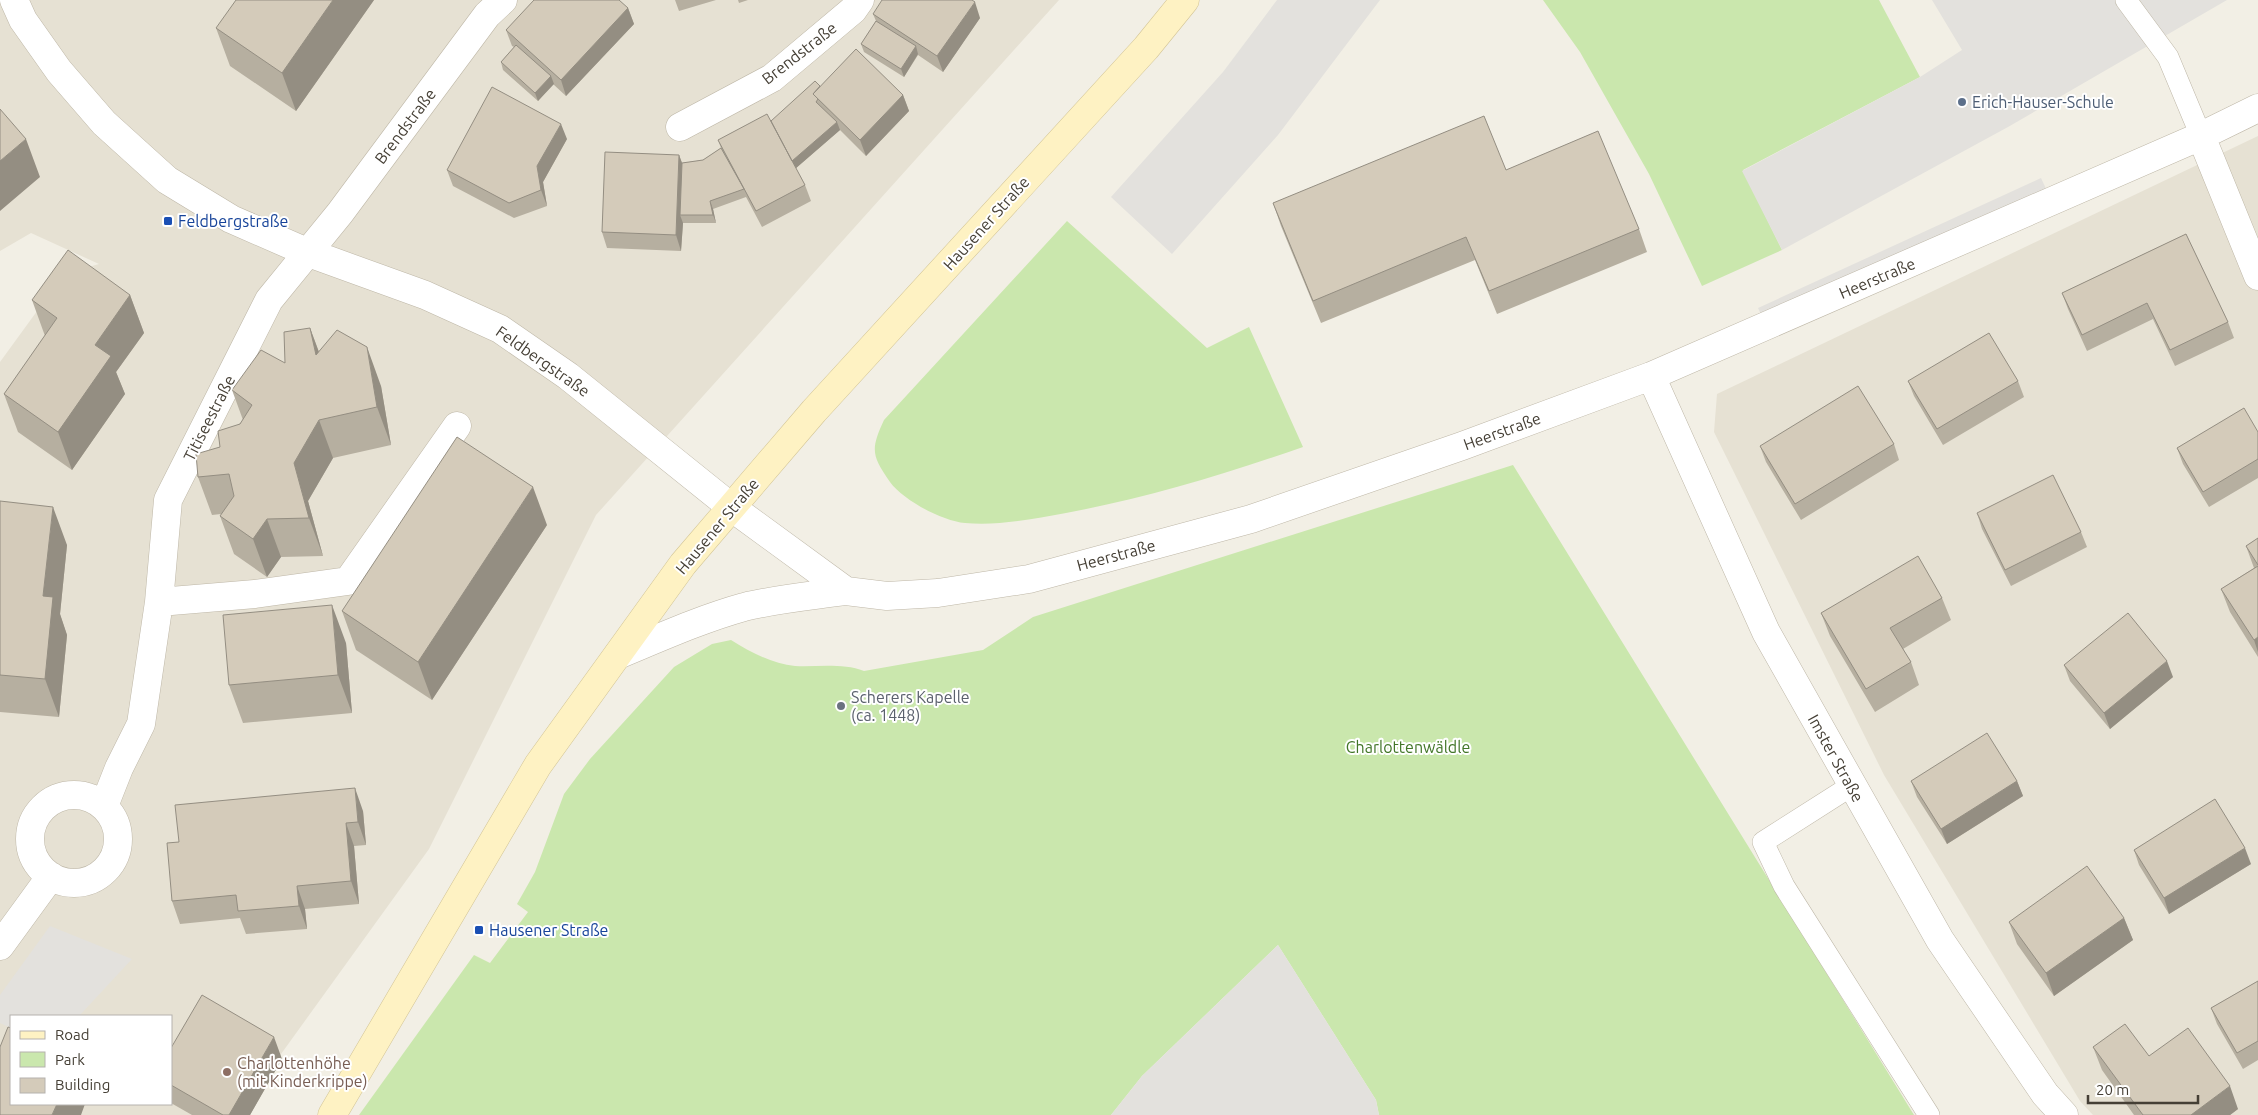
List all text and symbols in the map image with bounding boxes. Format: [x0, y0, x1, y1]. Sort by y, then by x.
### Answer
street label: Brendstraße [758, 18, 840, 88]
street label: Brendstraße [371, 85, 439, 167]
place label: Erich-Hauser-Schule [1972, 93, 2114, 111]
marker: Erich-Hauser-Schule [1956, 96, 1968, 108]
street label: Hausener Straße [939, 173, 1033, 273]
place label: Feldbergstraße [178, 212, 288, 230]
marker: Feldbergstraße [162, 215, 174, 227]
street label: Heerstraße [1836, 254, 1918, 302]
street label: Feldbergstraße [493, 322, 593, 400]
street label: Titiseestraße [180, 372, 238, 464]
street label: Heerstraße [1461, 409, 1543, 453]
street label: Hausener Straße [672, 474, 762, 578]
street label: Heerstraße [1075, 536, 1157, 574]
place label: Scherers Kapelle (ca. 1448) [851, 688, 970, 725]
marker: Scherers Kapelle (ca. 1448) [835, 700, 847, 712]
street label: Imster Straße [1805, 711, 1867, 805]
park label: Charlottenwäldle [1346, 738, 1470, 756]
place label: Hausener Straße [489, 921, 608, 939]
marker: Hausener Straße [473, 924, 485, 936]
legend [10, 1015, 172, 1105]
text: Road [55, 1026, 90, 1043]
text: Park [55, 1051, 85, 1068]
place label: Charlottenhöhe (mit Kinderkrippe) [237, 1054, 367, 1091]
marker: Charlottenhöhe (mit Kinderkrippe) [221, 1066, 233, 1078]
scale bar [2088, 1072, 2198, 1104]
text: Building [55, 1076, 110, 1093]
text: 20 m [2096, 1081, 2129, 1098]

